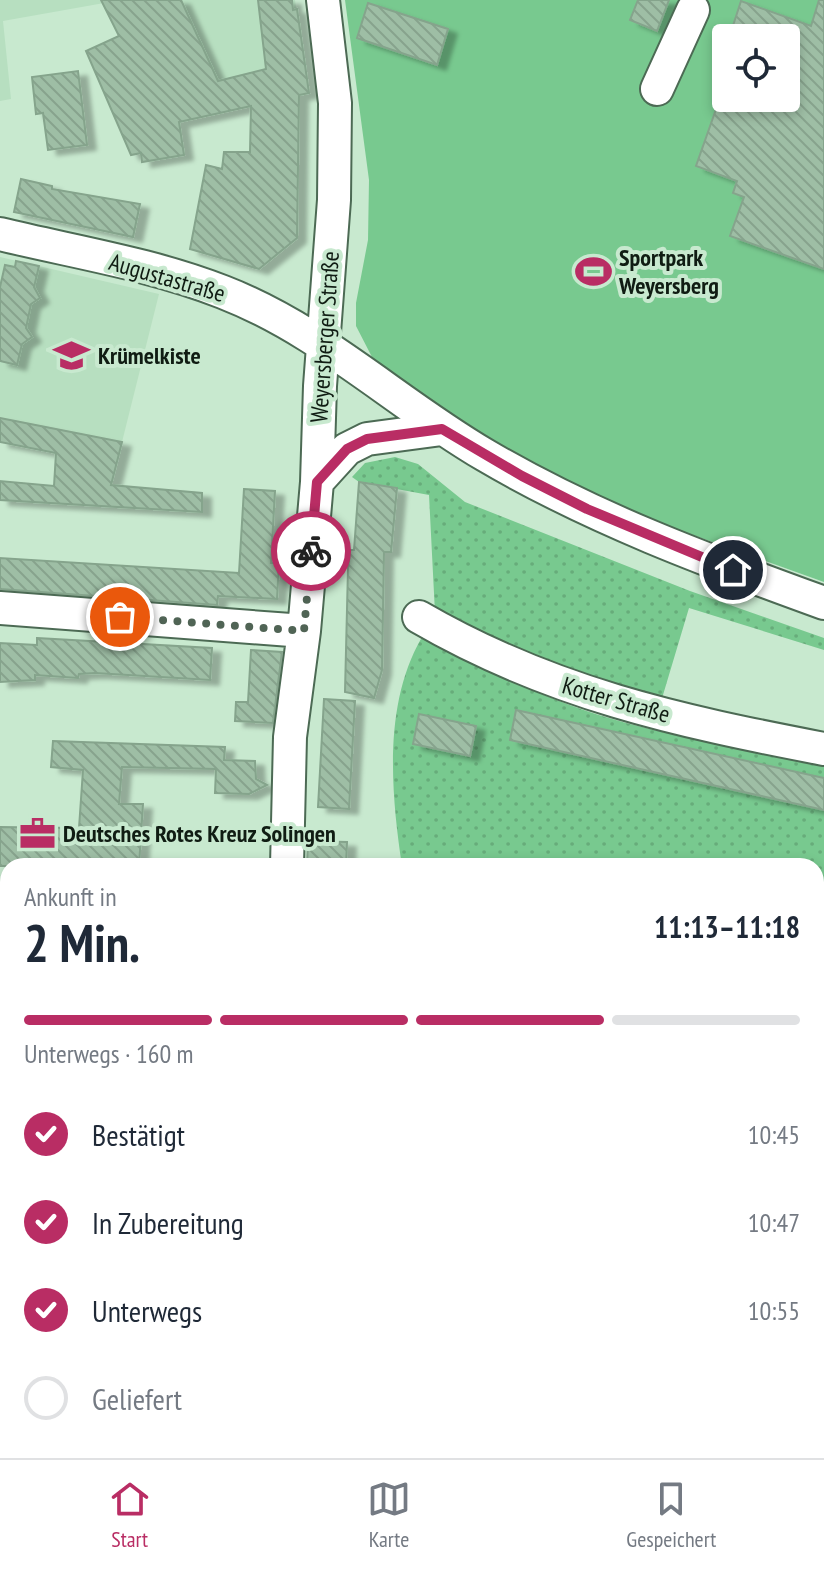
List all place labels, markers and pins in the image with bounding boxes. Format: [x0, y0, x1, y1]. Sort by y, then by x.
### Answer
place label: Sportpark Weyersberg [618, 242, 719, 301]
sports icon: Sportpark Weyersberg [574, 253, 612, 291]
school or university icon: Krümelkiste [53, 337, 91, 375]
place label: Krümelkiste [98, 340, 201, 371]
pin [699, 536, 767, 604]
pin [86, 583, 154, 651]
office icon: Deutsches Rotes Kreuz Solingen [18, 815, 56, 853]
place label: Deutsches Rotes Kreuz Solingen [63, 818, 336, 849]

